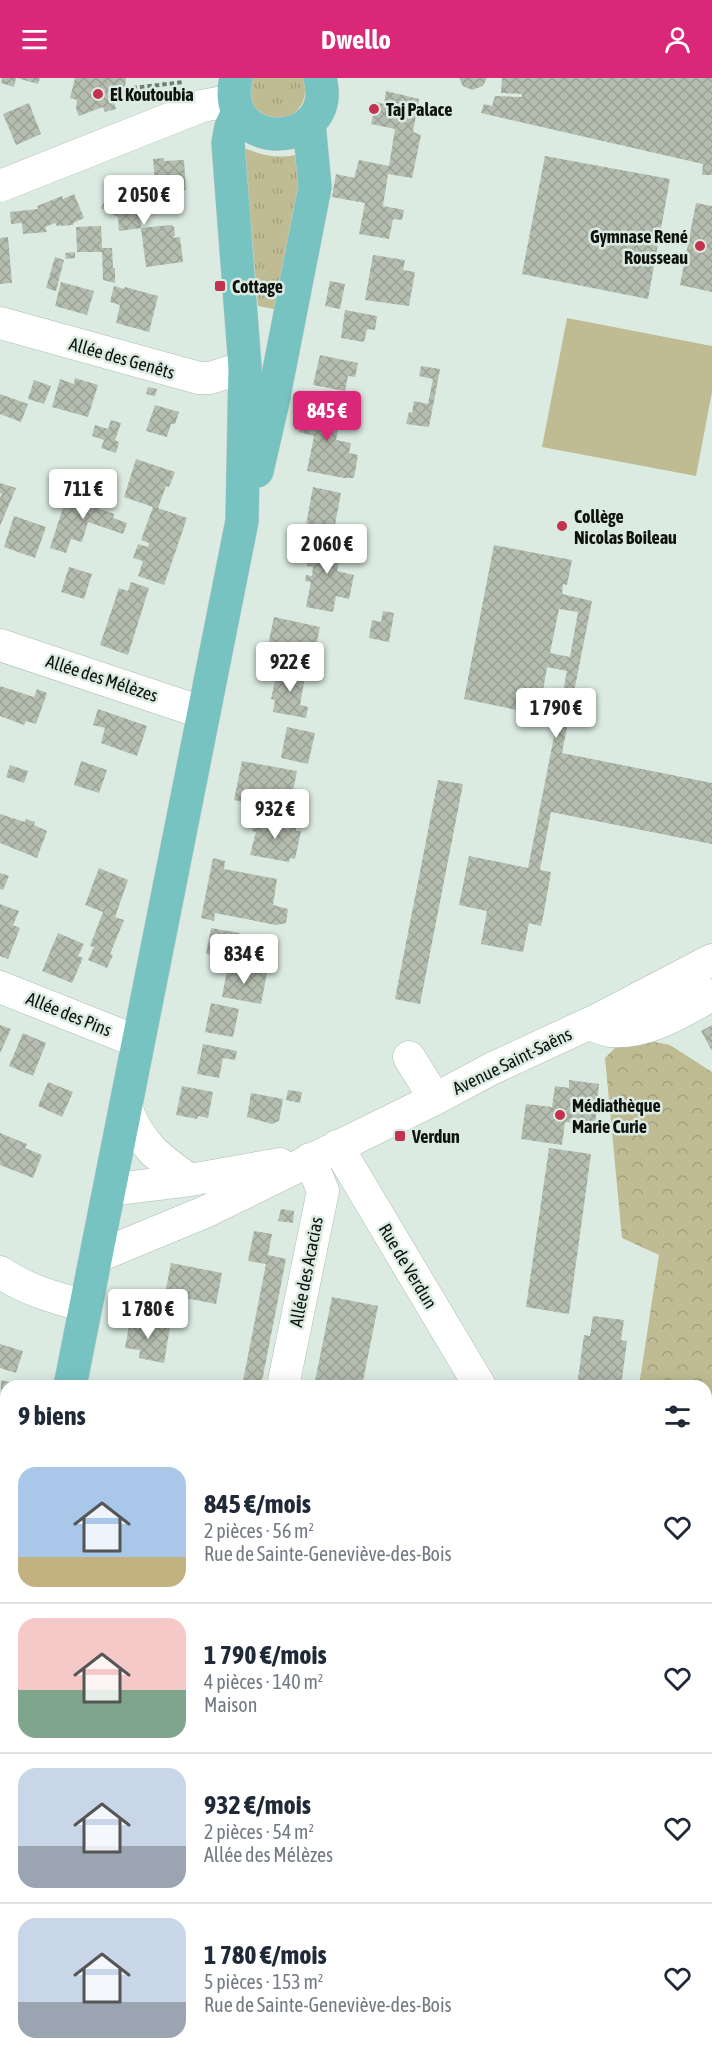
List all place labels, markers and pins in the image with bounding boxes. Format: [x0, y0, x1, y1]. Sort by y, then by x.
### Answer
place label: El Koutoubia [110, 84, 194, 105]
marker: El Koutoubia [91, 87, 105, 101]
place label: Taj Palace [386, 99, 452, 120]
marker: Taj Palace [367, 102, 381, 116]
pin: 2 050 € [89, 175, 199, 226]
place label: Gymnase René Rousseau [590, 226, 688, 268]
marker: Gymnase René Rousseau [693, 239, 707, 253]
place label: Cottage [232, 276, 283, 297]
marker: Cottage [213, 279, 227, 293]
pin: 845 € [285, 391, 369, 442]
pin: 711 € [41, 469, 125, 520]
place label: Collège Nicolas Boileau [574, 506, 677, 548]
marker: Collège Nicolas Boileau [555, 519, 569, 533]
pin: 2 060 € [272, 524, 382, 575]
pin: 922 € [248, 642, 332, 693]
pin: 1 790 € [501, 688, 611, 739]
pin: 932 € [233, 789, 317, 840]
pin: 834 € [202, 934, 286, 985]
place label: Médiathèque Marie Curie [572, 1095, 661, 1137]
marker: Médiathèque Marie Curie [553, 1108, 567, 1122]
place label: Verdun [411, 1126, 460, 1147]
marker: Verdun [393, 1129, 407, 1143]
pin: 1 780 € [93, 1289, 203, 1340]

